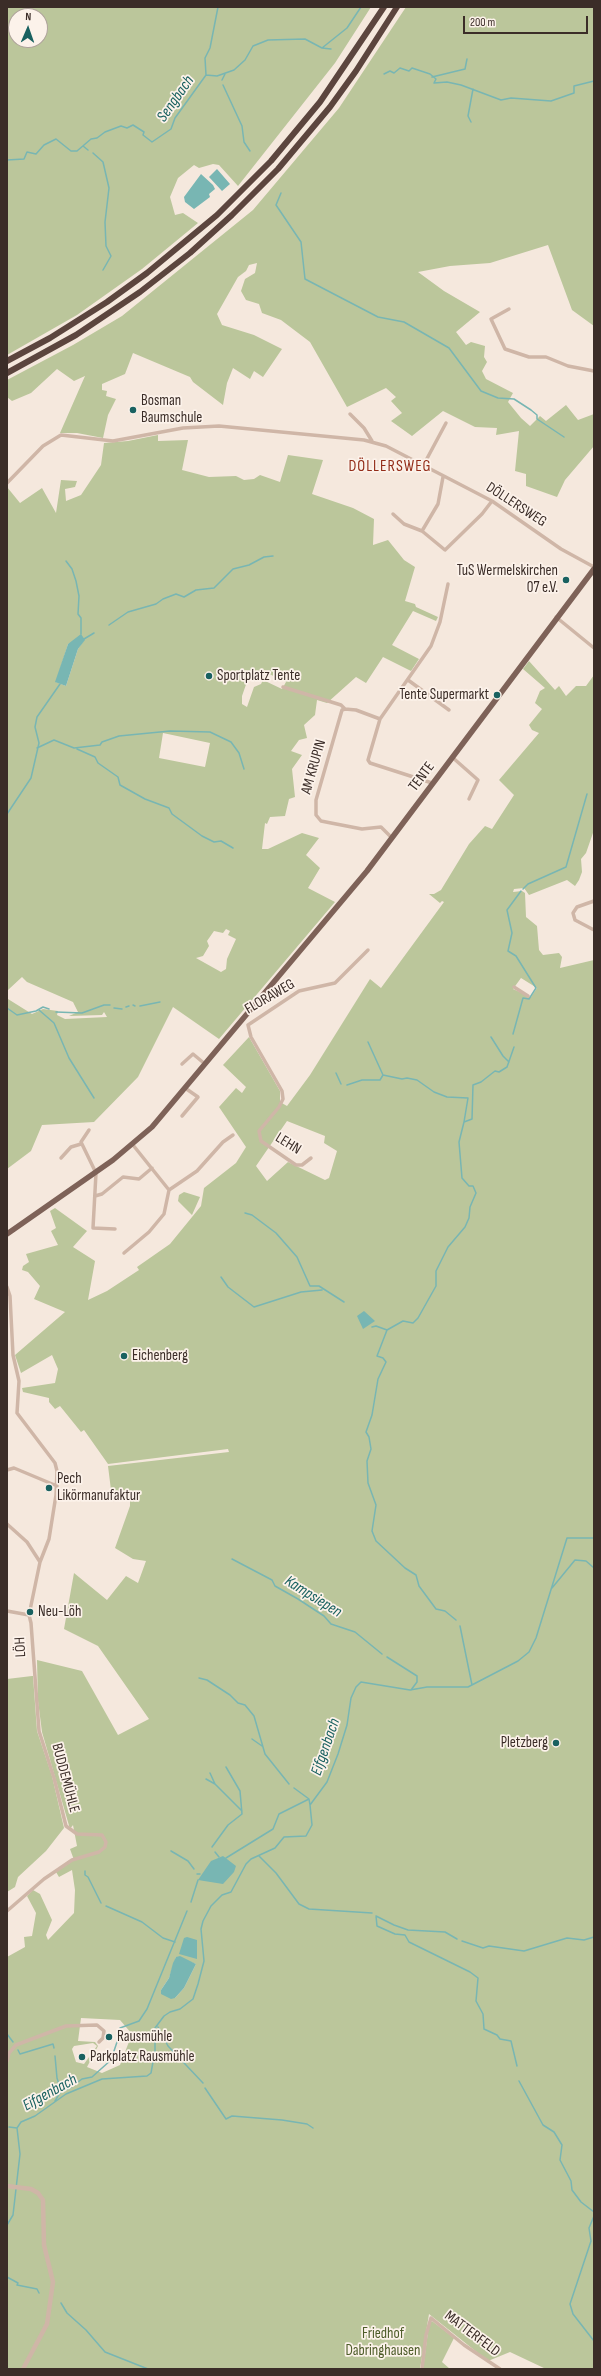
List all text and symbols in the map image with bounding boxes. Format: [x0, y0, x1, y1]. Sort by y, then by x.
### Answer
north arrow [8, 8, 48, 48]
scale bar [465, 8, 590, 34]
text: N [25, 10, 32, 23]
text: 200 m [470, 15, 495, 30]
water label: Sengbach [153, 72, 199, 126]
place label: Bosman Baumschule [141, 392, 202, 427]
marker: Bosman Baumschule [128, 405, 138, 415]
district label: DÖLLERSWEG [348, 457, 432, 477]
street label: DÖLLERSWEG [482, 479, 550, 531]
place label: TuS Wermelskirchen 07 e.V. [457, 562, 558, 597]
marker: TuS Wermelskirchen 07 e.V. [561, 575, 571, 585]
place label: Sportplatz Tente [217, 667, 300, 685]
marker: Sportplatz Tente [204, 671, 214, 681]
place label: Tente Supermarkt [399, 686, 489, 704]
marker: Tente Supermarkt [492, 690, 502, 700]
street label: AM KRUPIN [298, 738, 330, 796]
street label: TENTE [405, 759, 439, 795]
street label: FLORAWEG [242, 976, 298, 1018]
street label: LEHN [272, 1129, 304, 1159]
place label: Eichenberg [132, 1347, 188, 1365]
marker: Eichenberg [119, 1351, 129, 1361]
place label: Pech Likörmanufaktur [57, 1470, 140, 1505]
marker: Pech Likörmanufaktur [44, 1483, 54, 1493]
water label: Kampsiepen [281, 1572, 345, 1622]
place label: Neu-Löh [38, 1603, 81, 1621]
marker: Neu-Löh [25, 1607, 35, 1617]
street label: LÖH [11, 1636, 31, 1658]
water label: Eifgenbach [307, 1716, 345, 1778]
place label: Pletzberg [501, 1734, 548, 1752]
marker: Pletzberg [551, 1738, 561, 1748]
street label: BUDDEMÜHLE [47, 1742, 83, 1814]
place label: Rausmühle [117, 2028, 172, 2046]
marker: Rausmühle [104, 2032, 114, 2042]
place label: Parkplatz Rausmühle [90, 2048, 194, 2066]
marker: Parkplatz Rausmühle [77, 2052, 87, 2062]
water label: Eifgenbach [20, 2070, 80, 2116]
street label: MATTERFELD [441, 2307, 503, 2361]
park label: Friedhof Dabringhausen [345, 2325, 421, 2360]

